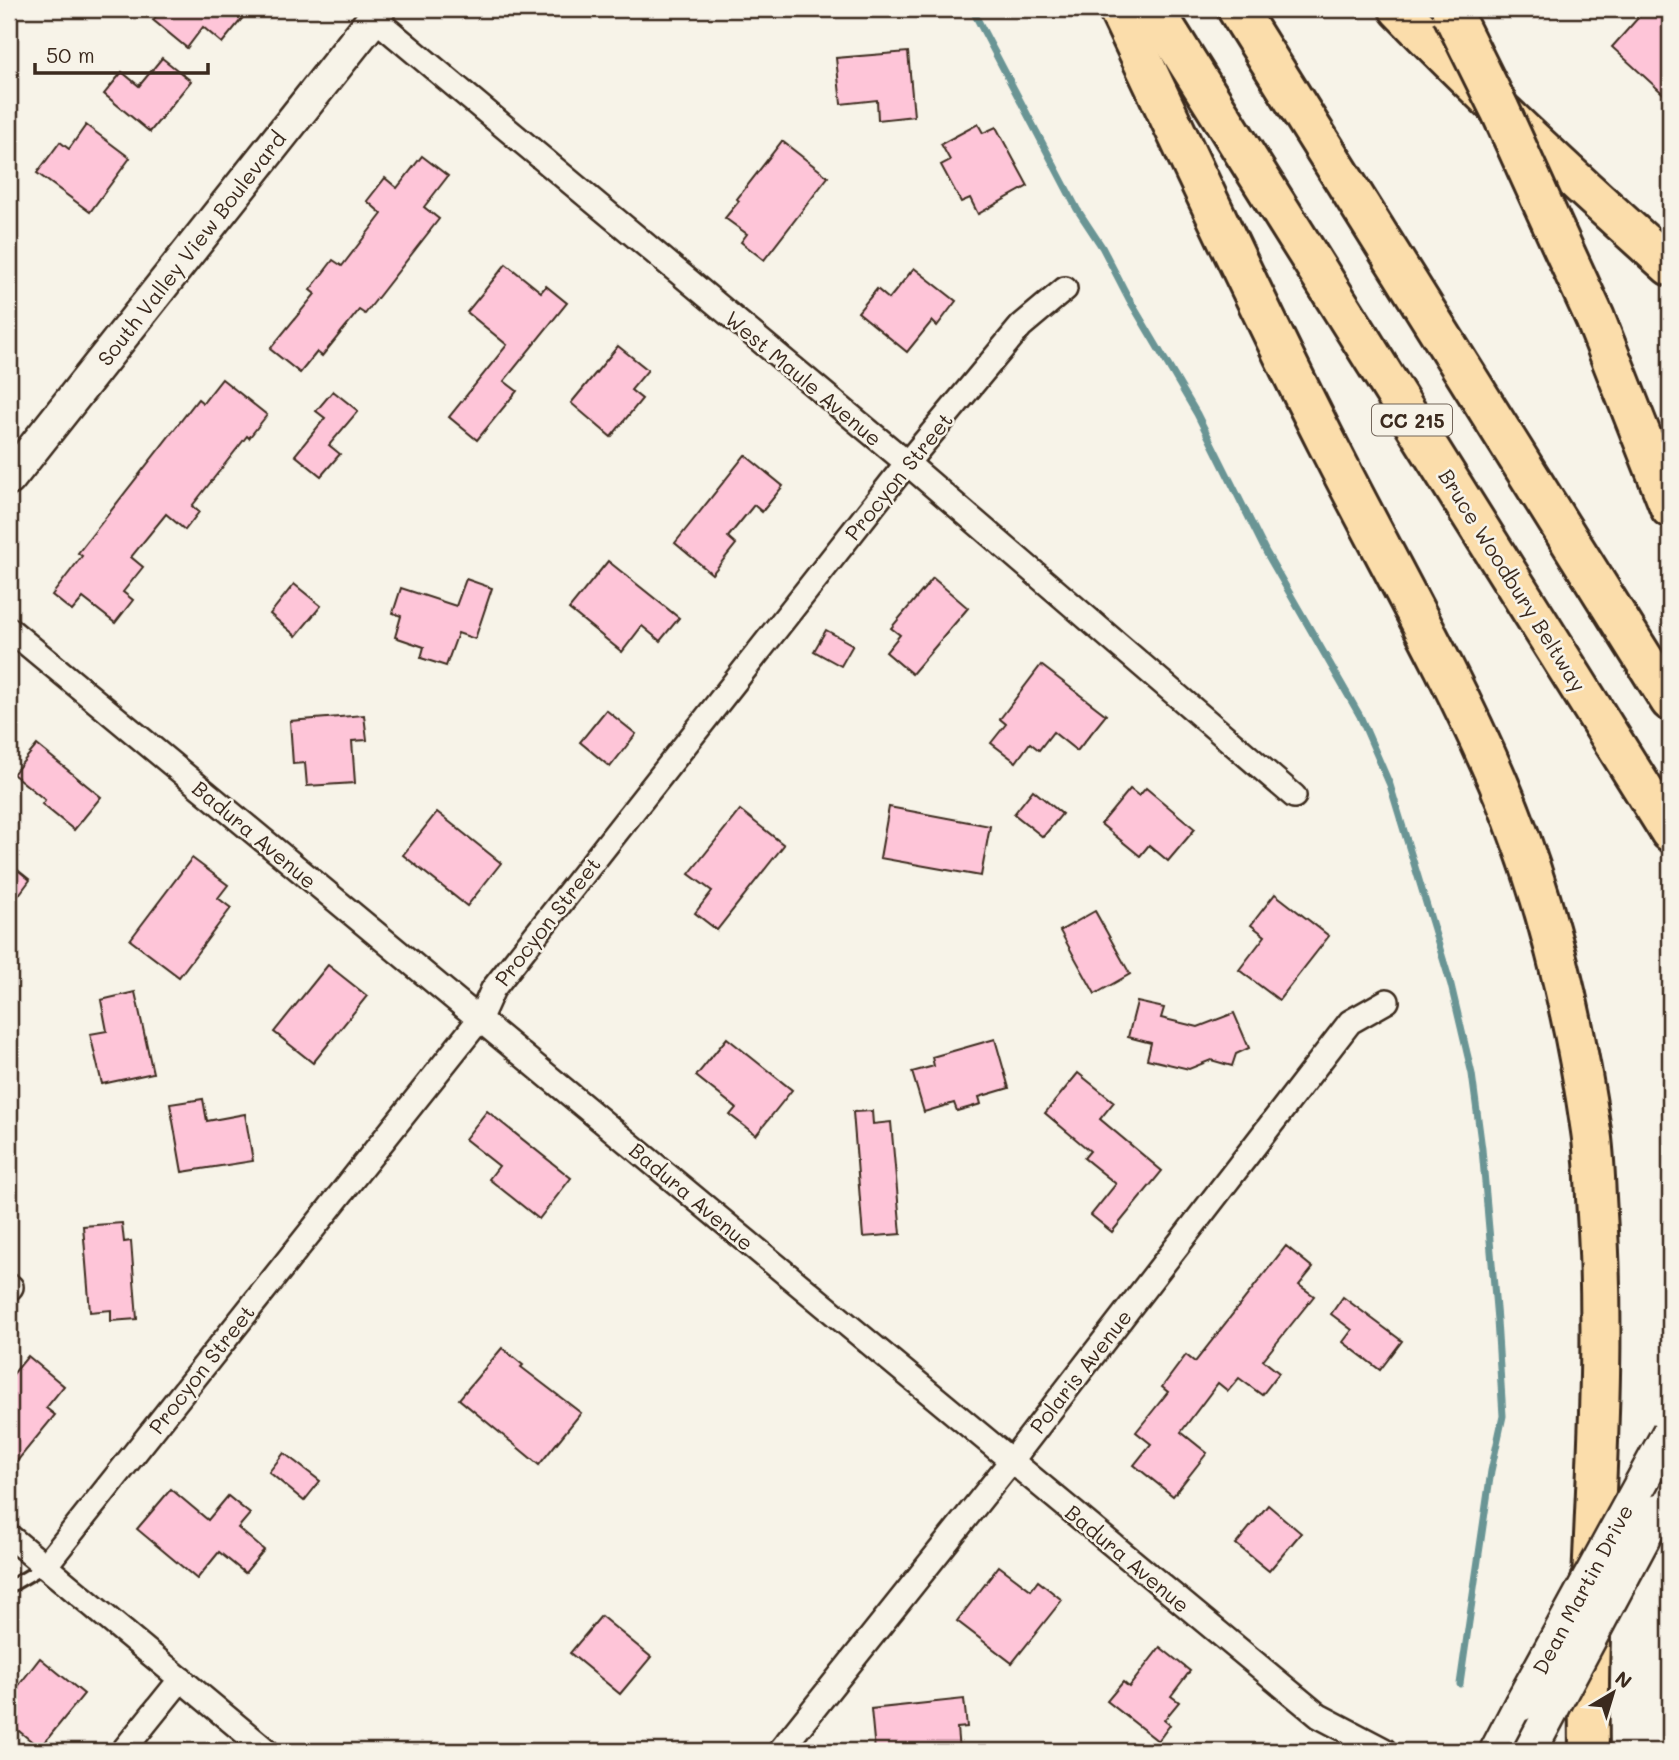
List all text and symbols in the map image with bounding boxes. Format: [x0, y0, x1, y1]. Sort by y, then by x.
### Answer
scale bar [35, 32, 208, 76]
text: 50 m [46, 41, 95, 68]
street label: South Valley View Boulevard [91, 125, 291, 371]
street label: West Maule Avenue [720, 304, 888, 452]
road number: CC 215 [1372, 404, 1452, 436]
street label: Procyon Street [838, 407, 958, 545]
street label: Bruce Woodbury Beltway [1433, 464, 1593, 696]
street label: Badura Avenue [187, 774, 323, 894]
street label: Procyon Street [488, 851, 606, 991]
street label: Badura Avenue [624, 1136, 760, 1256]
street label: Procyon Street [142, 1299, 260, 1439]
street label: Polaris Avenue [1023, 1304, 1137, 1438]
street label: Badura Avenue [1060, 1498, 1196, 1618]
street label: Dean Martin Drive [1526, 1499, 1638, 1679]
north arrow [1578, 1658, 1648, 1728]
text: N [1610, 1665, 1637, 1693]

